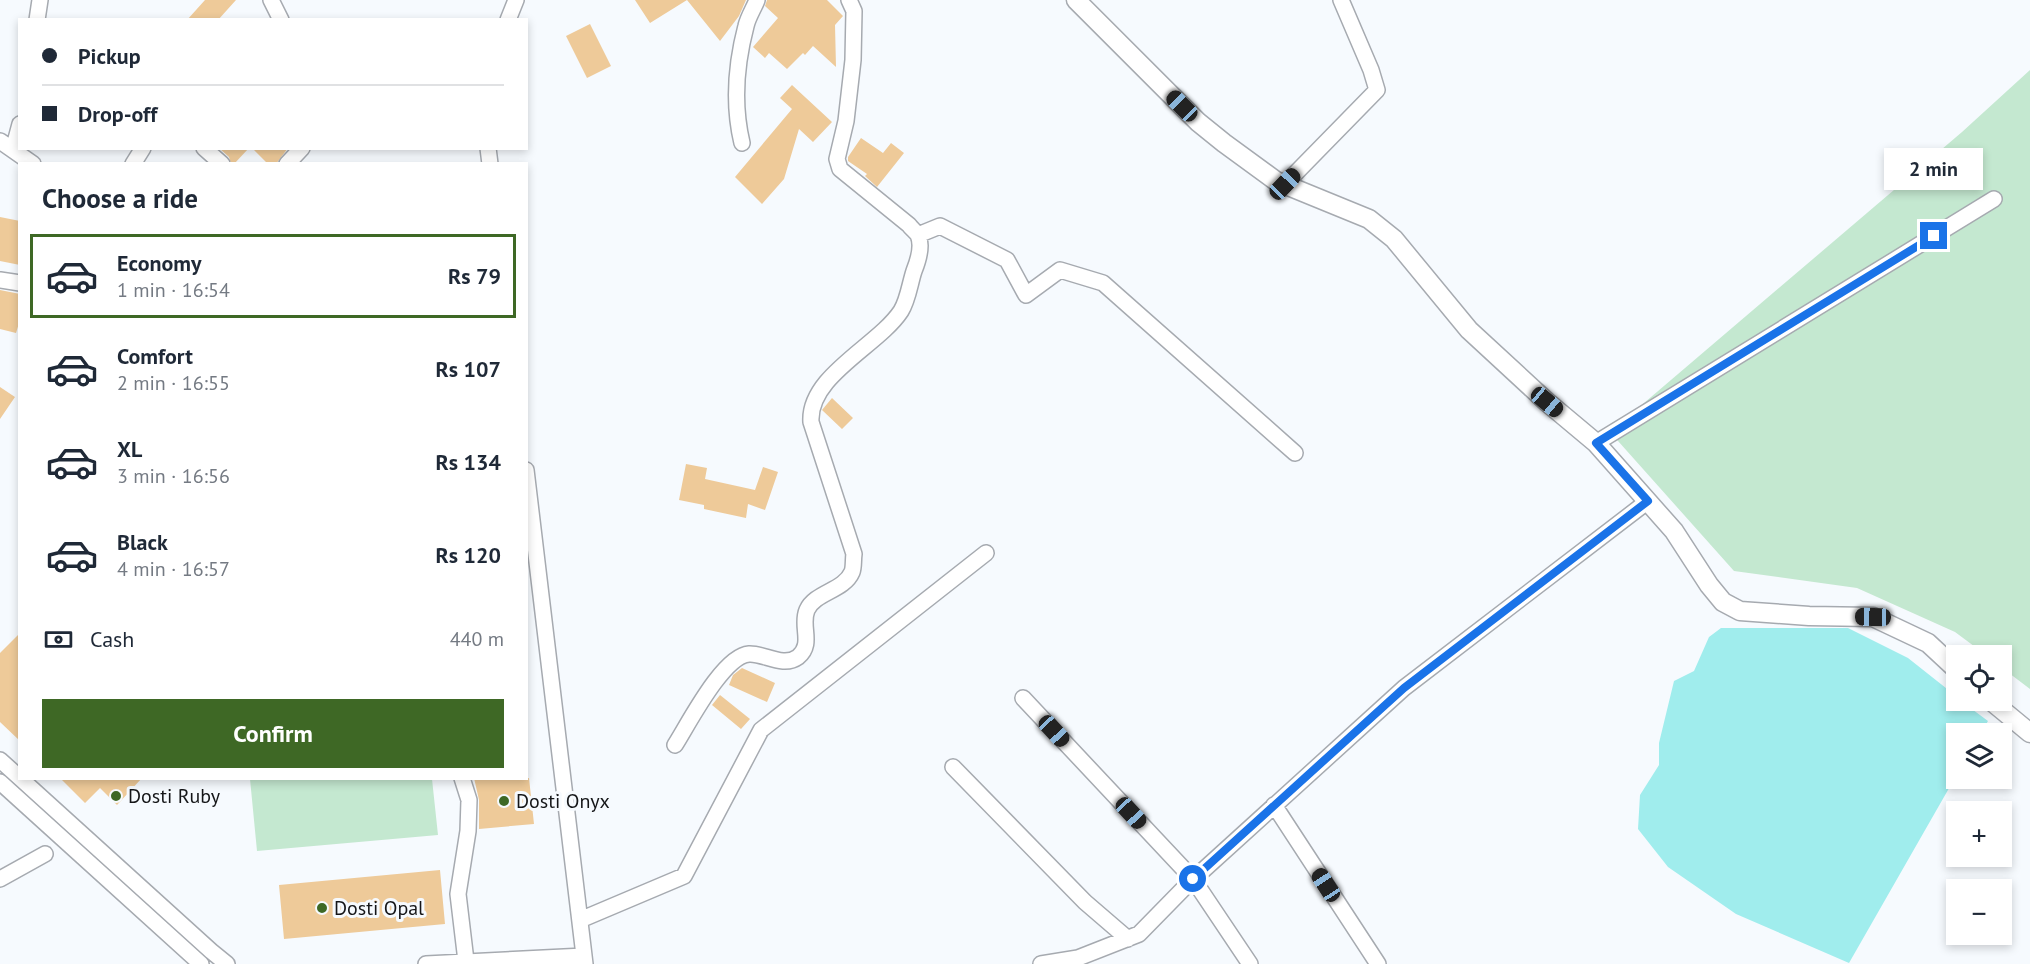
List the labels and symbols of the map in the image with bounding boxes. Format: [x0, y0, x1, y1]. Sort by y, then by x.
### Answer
car [1163, 87, 1201, 125]
callout: 2 min [1884, 149, 1984, 191]
car [1266, 165, 1304, 203]
route end [1920, 222, 1947, 249]
car [1527, 384, 1567, 420]
car [1855, 608, 1891, 626]
car [1035, 712, 1073, 750]
place label: Dosti Ruby [128, 783, 221, 809]
place label: Dosti Onyx [516, 788, 610, 814]
marker: Dosti Ruby [109, 789, 123, 803]
marker: Dosti Onyx [497, 794, 511, 808]
car [1112, 794, 1150, 832]
route start [1179, 865, 1206, 892]
car [1309, 865, 1343, 905]
place label: Dosti Opal [334, 895, 424, 921]
marker: Dosti Opal [315, 901, 329, 915]

